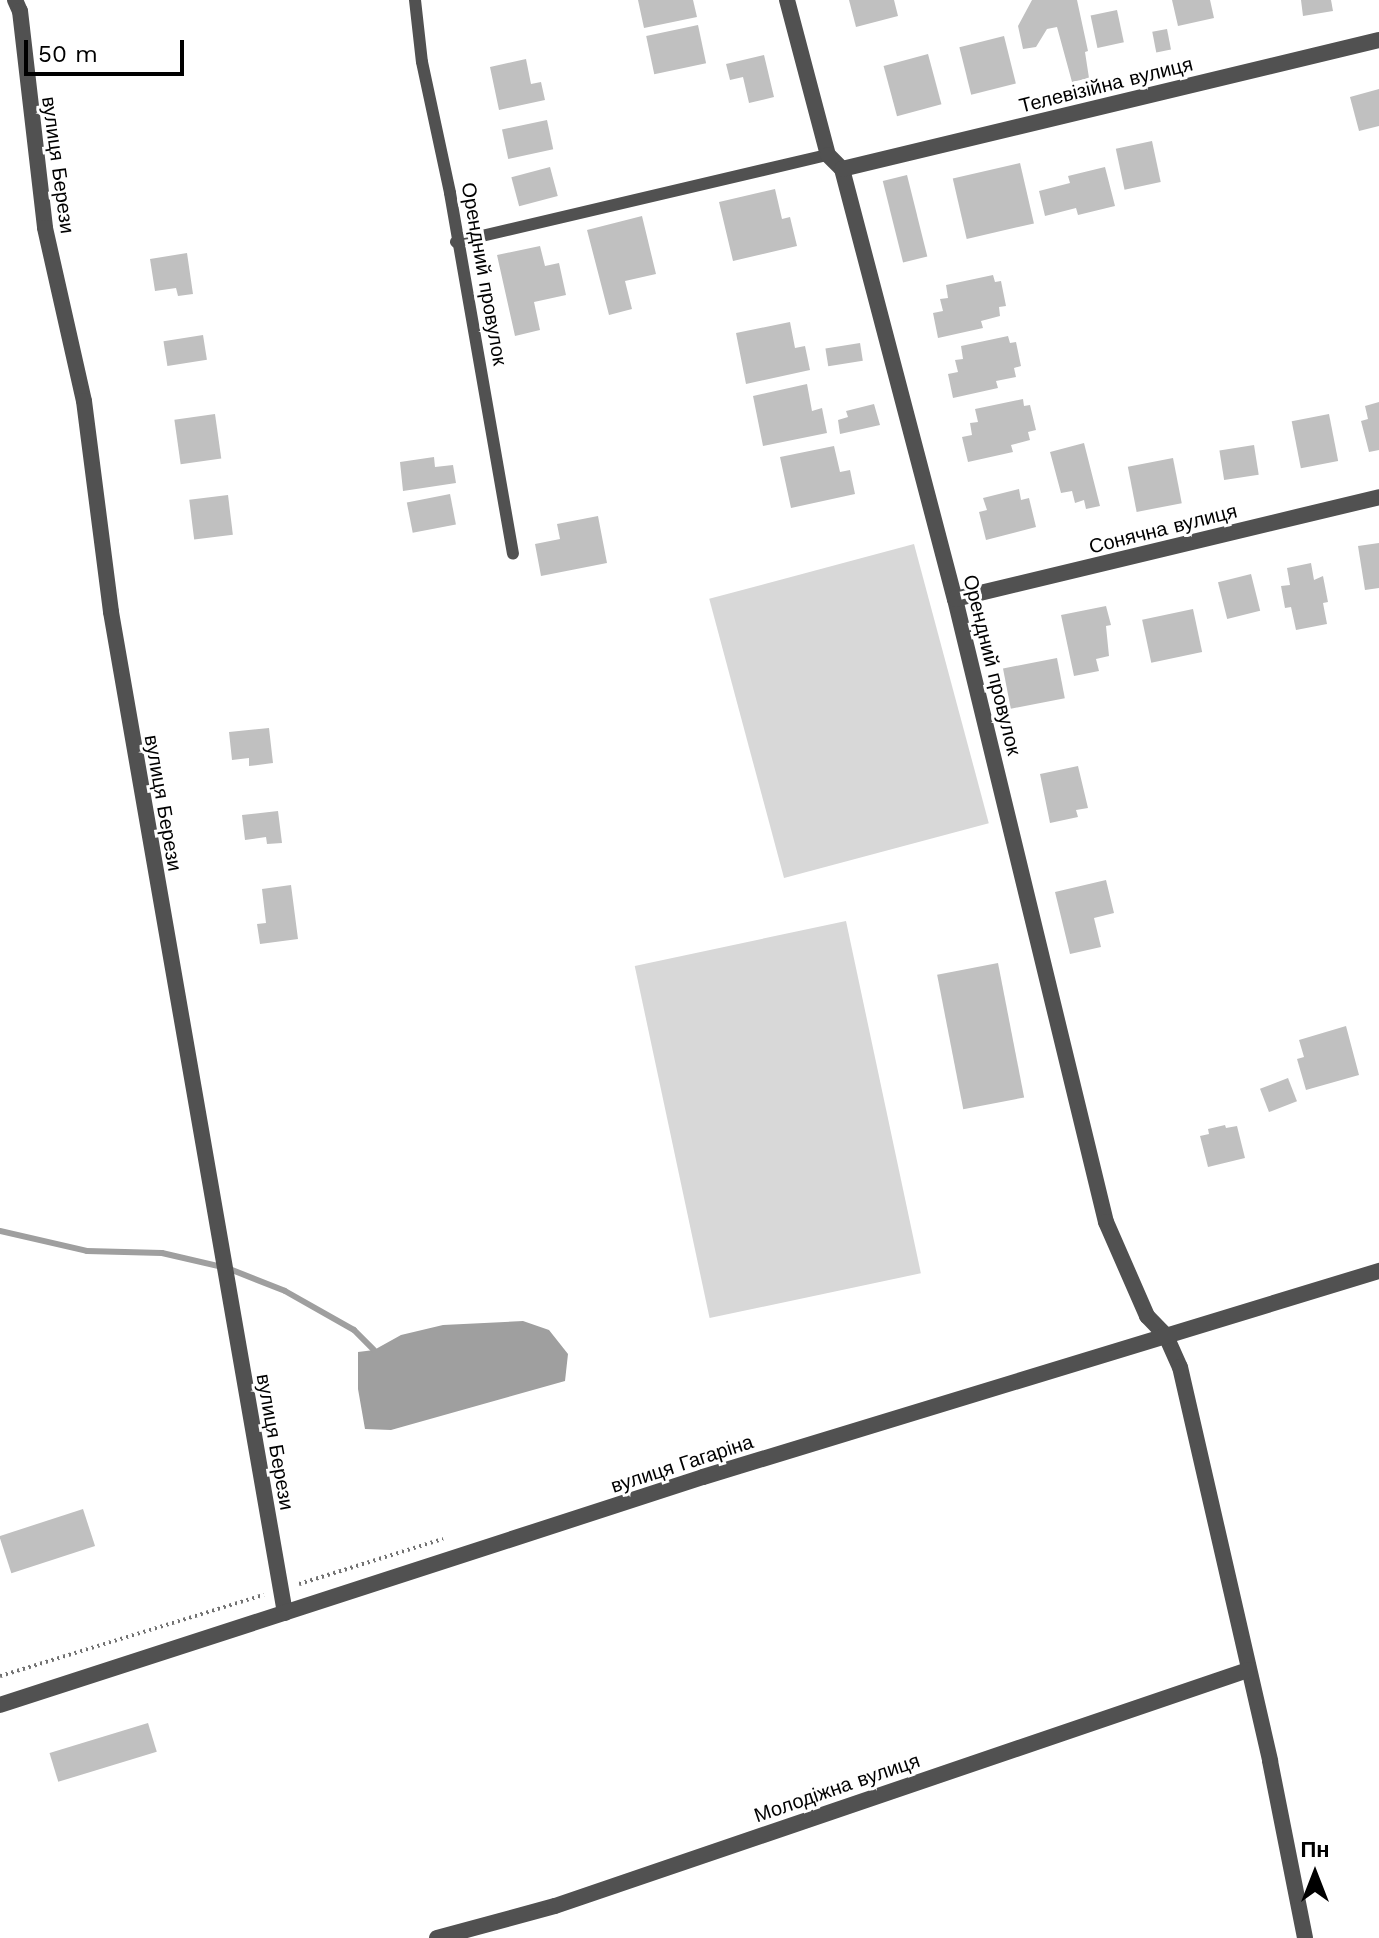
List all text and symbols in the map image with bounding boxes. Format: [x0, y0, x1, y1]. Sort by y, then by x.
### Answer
scale bar [28, 24, 188, 74]
text: 50 m [38, 40, 98, 68]
street label: Телевізійна вулиця [1017, 52, 1195, 118]
street label: вулиця Берези [37, 95, 79, 235]
street label: Орендний провулок [456, 181, 512, 367]
street label: Сонячна вулиця [1086, 499, 1240, 559]
street label: Орендний провулок [958, 572, 1026, 758]
street label: вулиця Берези [139, 733, 187, 873]
street label: вулиця Берези [251, 1372, 299, 1512]
street label: вулиця Гагаріна [608, 1430, 756, 1498]
street label: Молодіжна вулиця [751, 1748, 923, 1828]
north arrow [1275, 1834, 1355, 1914]
text: Пн [1300, 1837, 1330, 1862]

